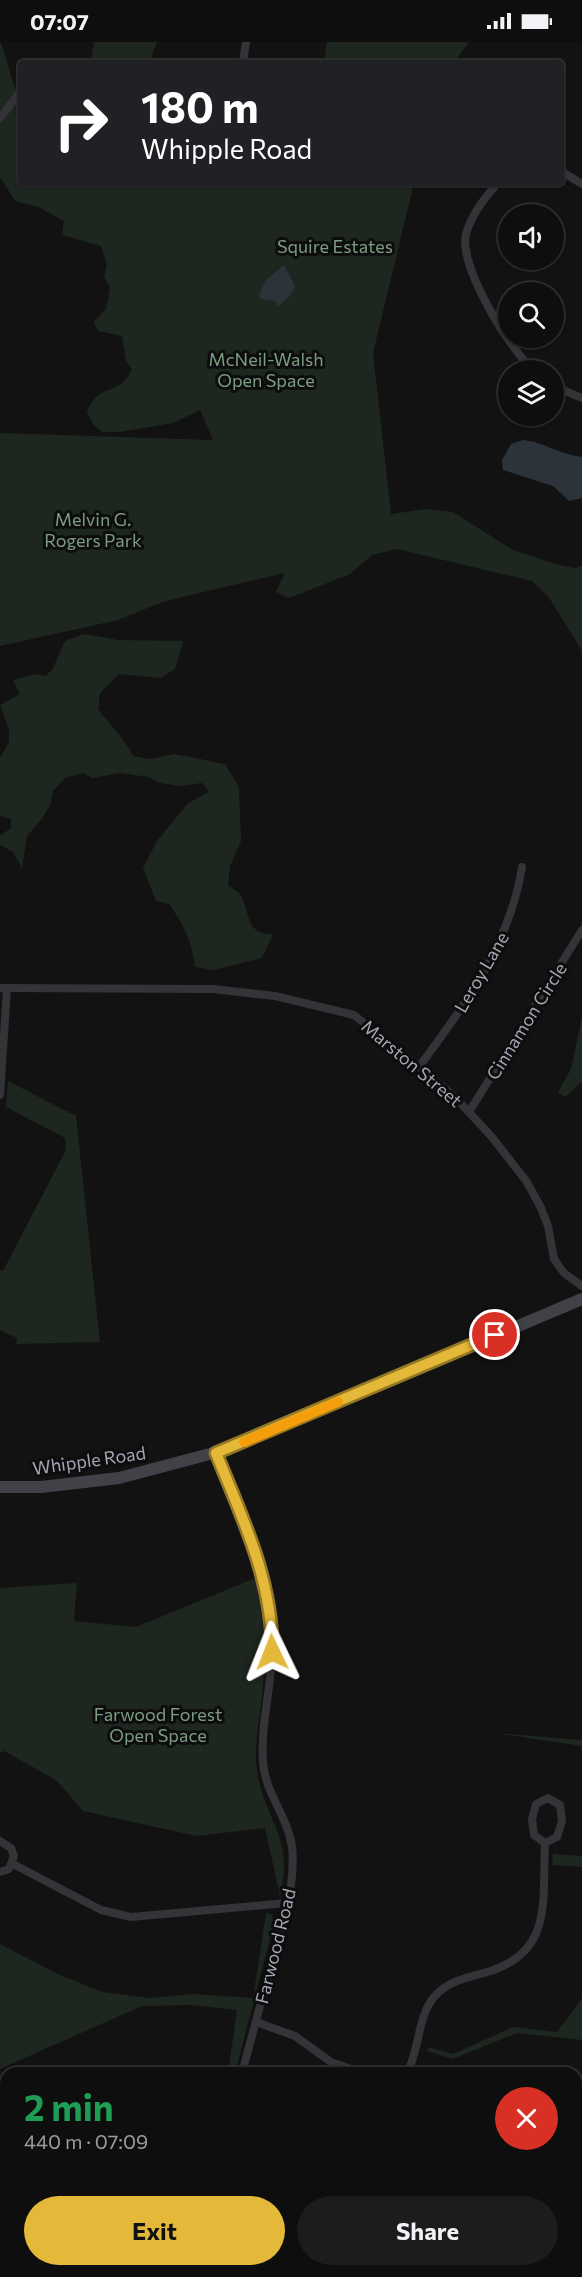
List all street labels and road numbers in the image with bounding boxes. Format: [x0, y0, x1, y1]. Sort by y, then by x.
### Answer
street label: Leroy Lane [449, 928, 513, 1016]
street label: Cinnamon Circle [481, 958, 571, 1084]
street label: Marston Street [357, 1015, 467, 1111]
street label: Whipple Road [31, 1441, 147, 1479]
street label: Farwood Road [250, 1886, 300, 2006]

